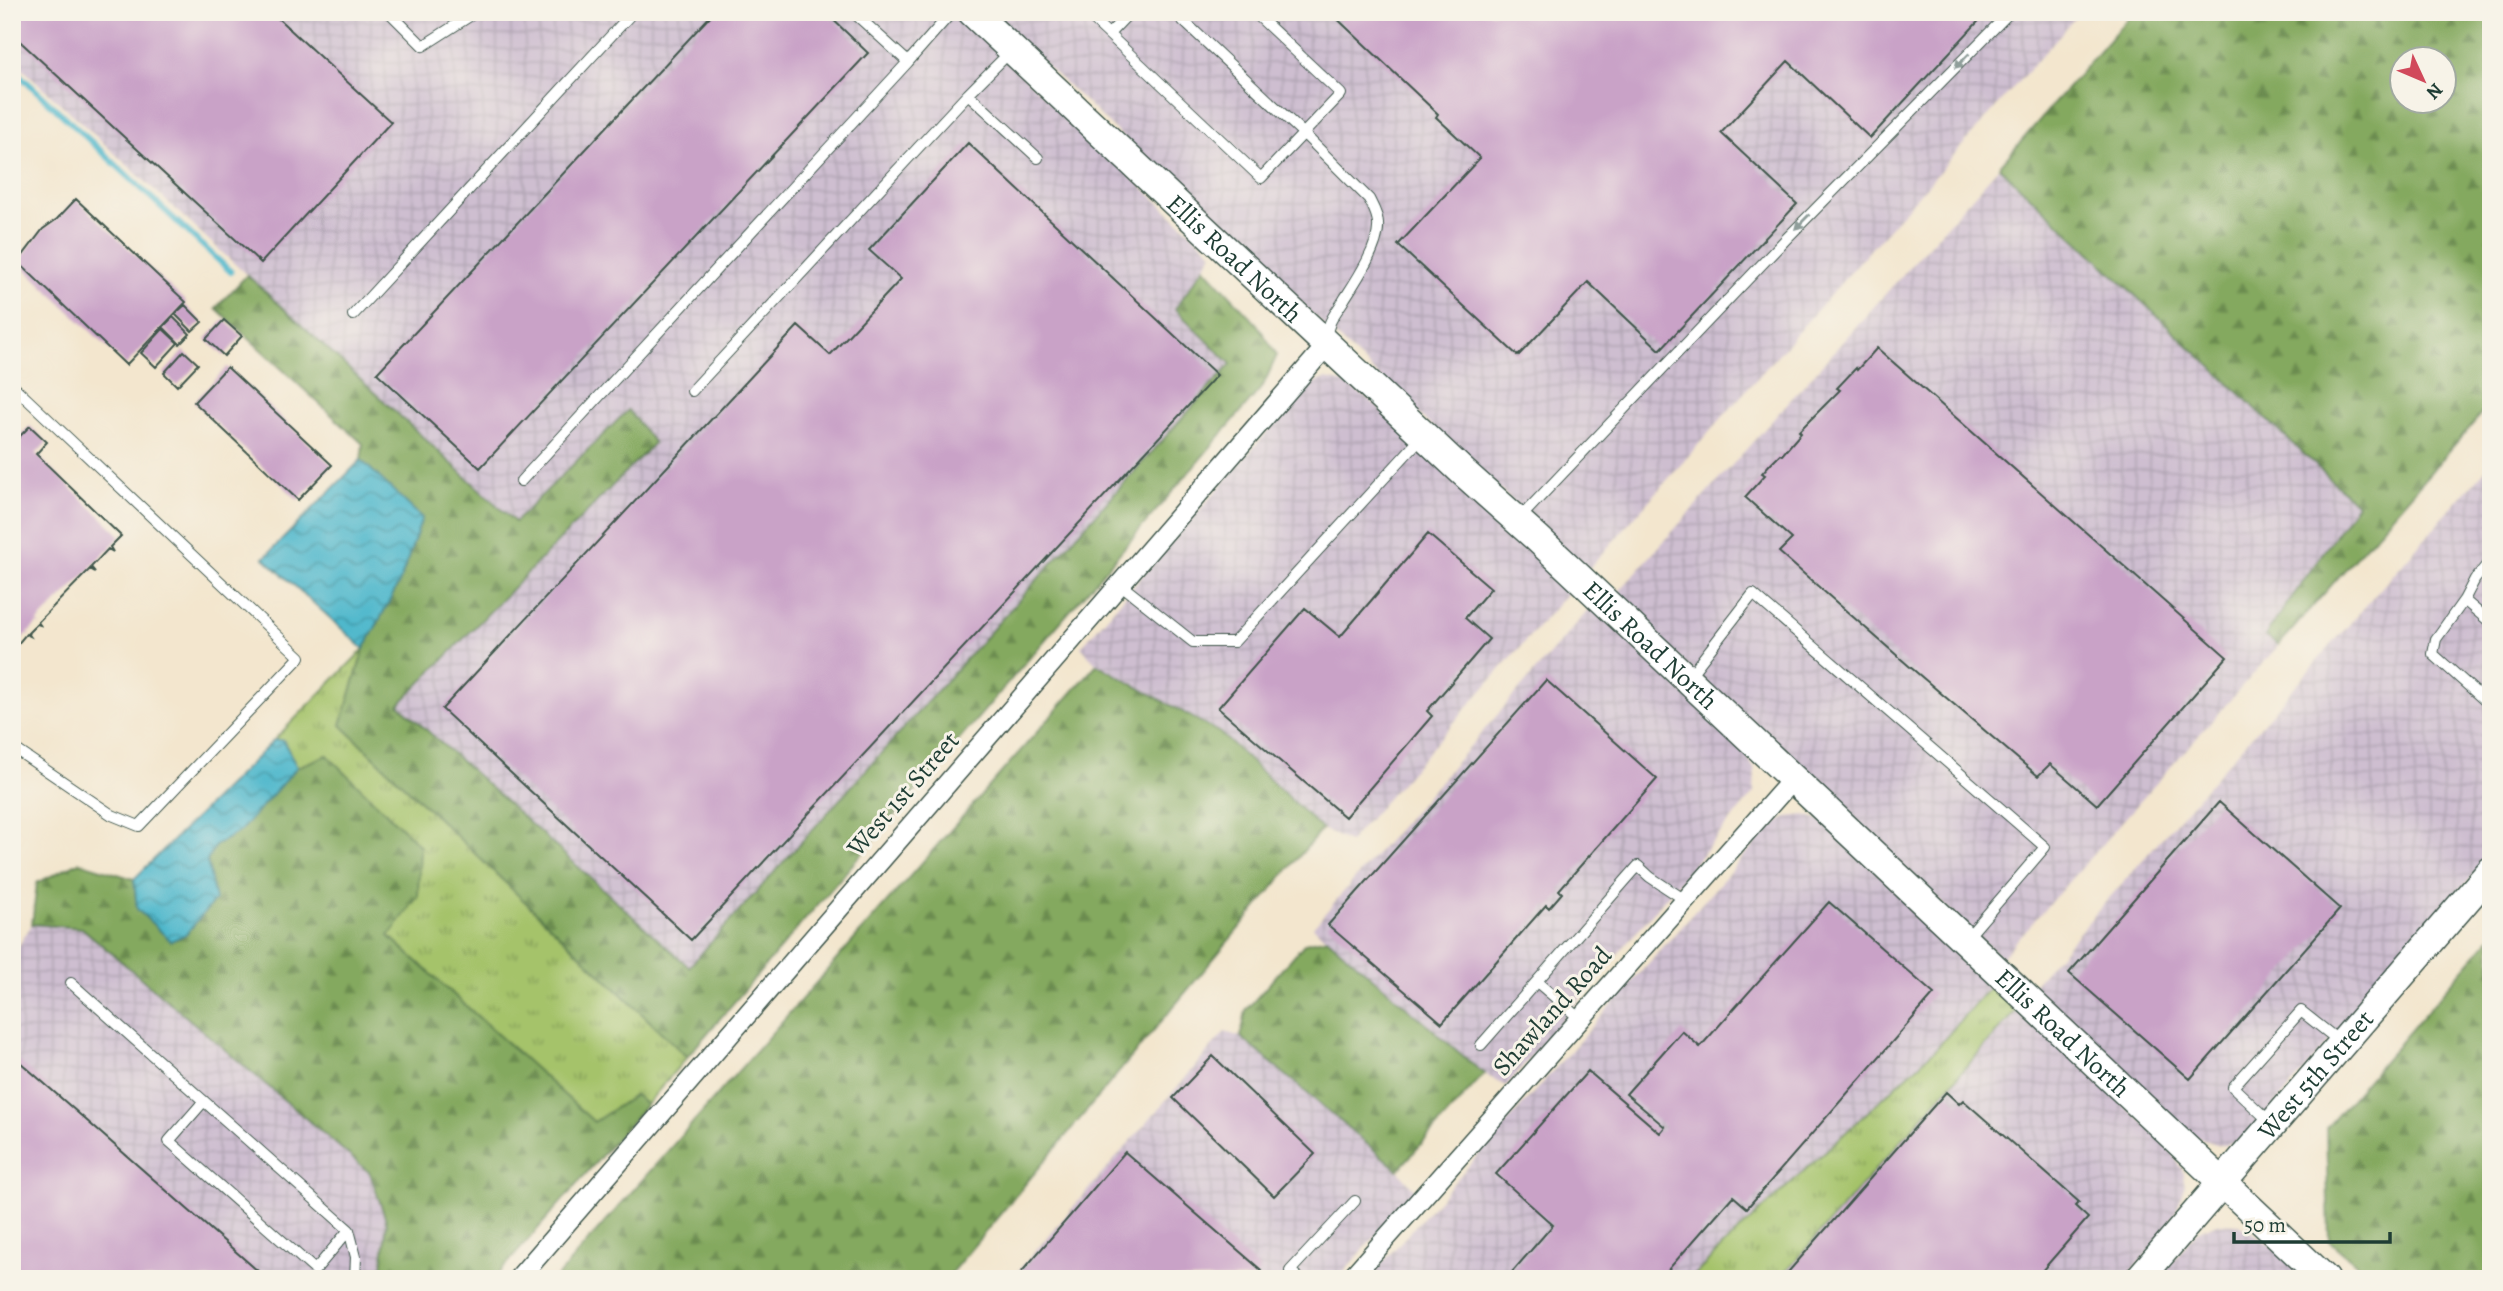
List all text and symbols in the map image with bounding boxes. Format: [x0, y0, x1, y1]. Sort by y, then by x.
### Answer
north arrow [2388, 46, 2458, 116]
one-way arrow [1954, 52, 1971, 69]
text: N [2420, 77, 2449, 105]
street label: Ellis Road North [1159, 186, 1310, 330]
one-way arrow [1795, 213, 1811, 230]
street label: Ellis Road North [1575, 573, 1726, 717]
street label: West 1st Street [838, 724, 967, 865]
street label: Shawland Road [1484, 939, 1620, 1083]
street label: Ellis Road North [1988, 960, 2138, 1105]
street label: West 5th Street [2249, 1002, 2381, 1148]
scale bar [2234, 1200, 2389, 1244]
text: 50 m [2244, 1211, 2286, 1239]

